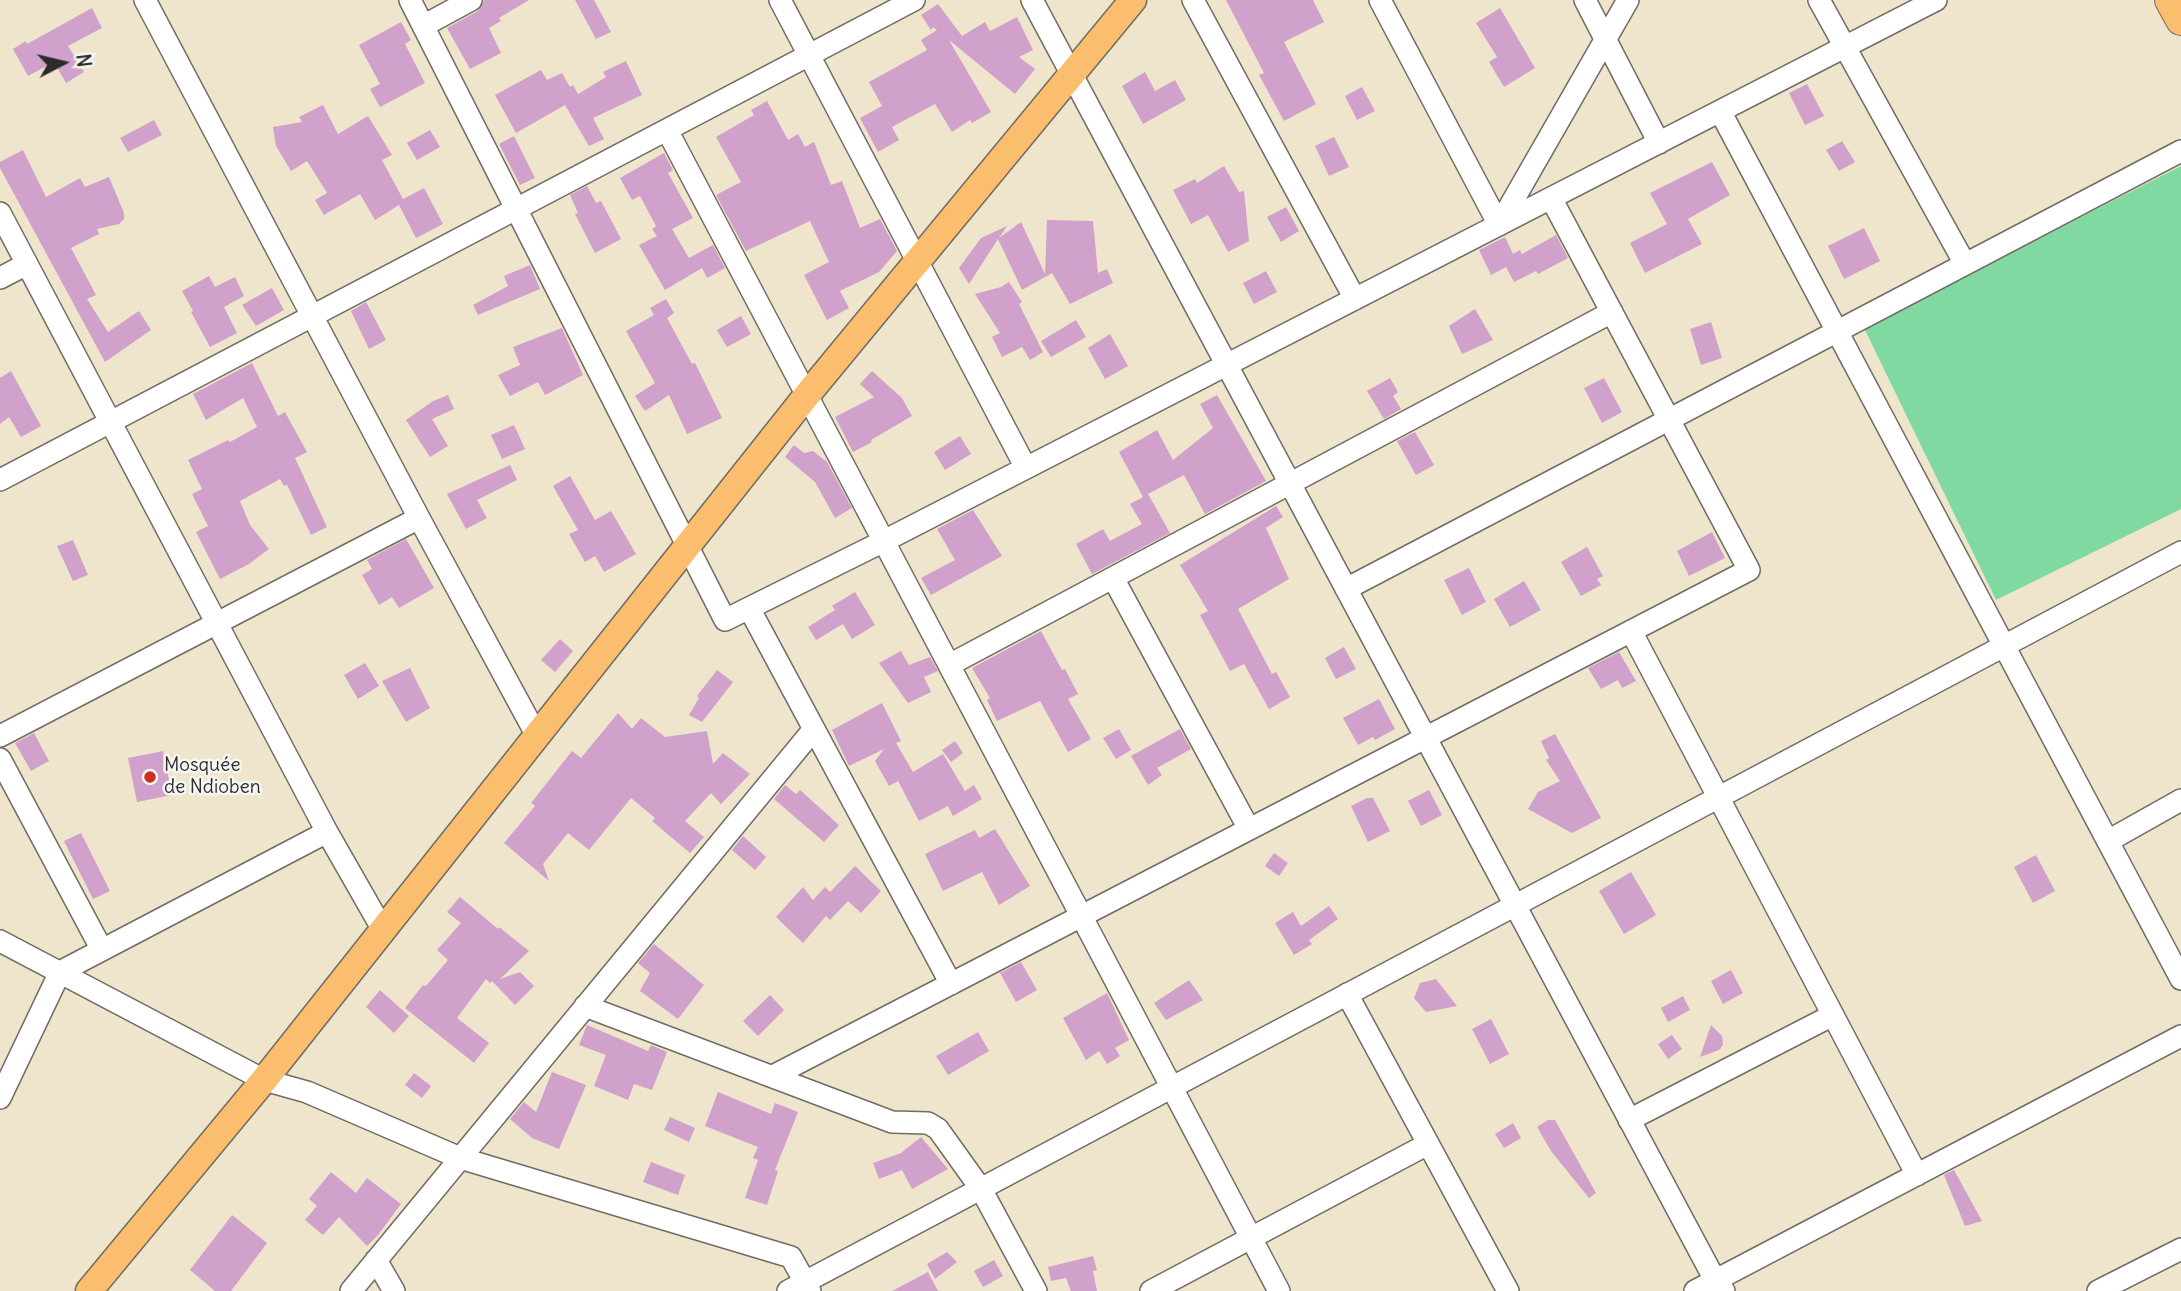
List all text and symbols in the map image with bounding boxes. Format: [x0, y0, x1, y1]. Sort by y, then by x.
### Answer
north arrow [28, 28, 98, 98]
text: N [71, 52, 97, 68]
place label: Mosquée de Ndioben [164, 755, 261, 799]
marker: Mosquée de Ndioben [142, 769, 158, 785]

